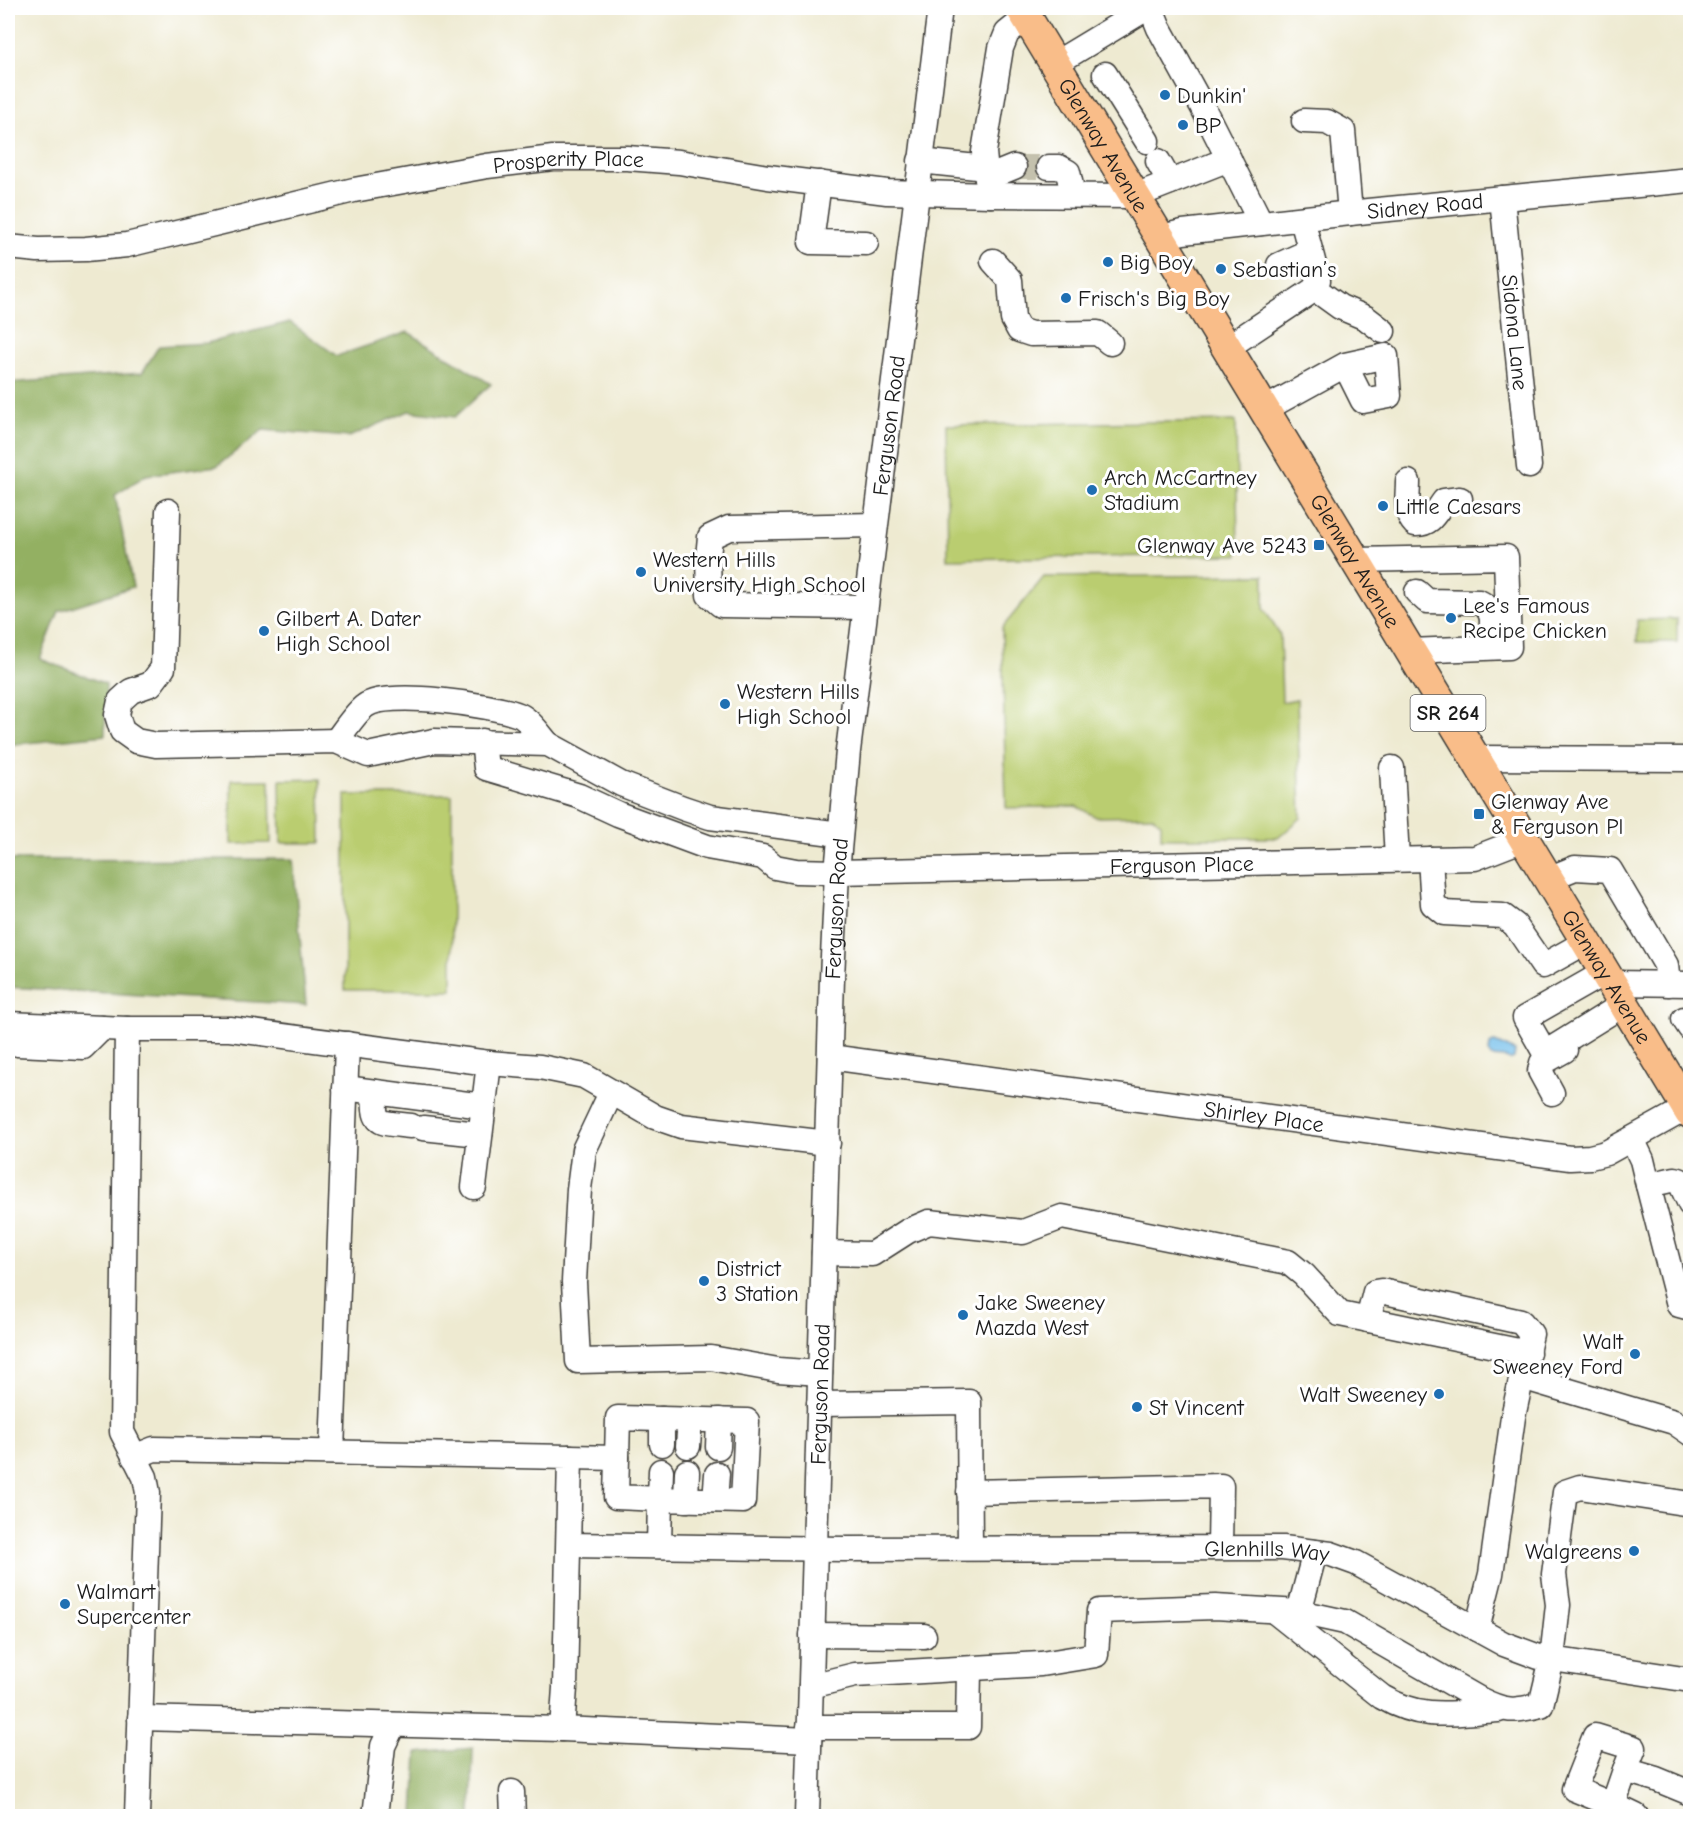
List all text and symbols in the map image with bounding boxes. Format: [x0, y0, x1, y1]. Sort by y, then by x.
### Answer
street label: Glenway Avenue [1052, 74, 1154, 217]
place label: Dunkin' [1177, 83, 1246, 109]
marker: Dunkin' [1158, 88, 1172, 102]
place label: BP [1195, 113, 1221, 139]
marker: BP [1176, 118, 1190, 132]
street label: Prosperity Place [492, 146, 645, 179]
street label: Sidney Road [1366, 188, 1484, 225]
place label: Big Boy [1120, 250, 1193, 276]
marker: Big Boy [1101, 255, 1115, 269]
place label: Sebastian’s [1233, 257, 1336, 283]
marker: Sebastian’s [1214, 262, 1228, 276]
street label: Sidona Lane [1496, 273, 1533, 392]
place label: Frisch's Big Boy [1078, 286, 1230, 312]
marker: Frisch's Big Boy [1059, 291, 1073, 305]
street label: Ferguson Road [868, 354, 911, 497]
place label: Arch McCartney Stadium [1104, 465, 1257, 516]
marker: Arch McCartney Stadium [1085, 483, 1099, 497]
street label: Glenway Avenue [1304, 489, 1405, 633]
place label: Little Caesars [1395, 494, 1521, 520]
marker: Little Caesars [1376, 499, 1390, 513]
place label: Glenway Ave 5243 [1137, 533, 1307, 559]
marker: Glenway Ave 5243 [1312, 538, 1326, 552]
place label: Western Hills University High School [653, 547, 866, 598]
marker: Western Hills University High School [634, 565, 648, 579]
place label: Lee's Famous Recipe Chicken [1463, 593, 1607, 644]
place label: Gilbert A. Dater High School [276, 606, 421, 657]
marker: Lee's Famous Recipe Chicken [1444, 611, 1458, 625]
marker: Gilbert A. Dater High School [257, 624, 271, 638]
place label: Western Hills High School [737, 679, 859, 730]
road number: SR 264 [1410, 695, 1486, 731]
marker: Western Hills High School [718, 697, 732, 711]
place label: Glenway Ave & Ferguson Pl [1491, 789, 1623, 840]
marker: Glenway Ave & Ferguson Pl [1472, 807, 1486, 821]
street label: Ferguson Road [820, 837, 854, 980]
street label: Ferguson Place [1110, 851, 1254, 880]
street label: Glenway Avenue [1556, 905, 1657, 1049]
street label: Shirley Place [1202, 1096, 1325, 1138]
place label: District 3 Station [716, 1256, 799, 1307]
marker: District 3 Station [697, 1274, 711, 1288]
place label: Jake Sweeney Mazda West [975, 1290, 1105, 1341]
marker: Jake Sweeney Mazda West [956, 1308, 970, 1322]
street label: Ferguson Road [805, 1323, 836, 1465]
place label: Walt Sweeney Ford [1493, 1329, 1624, 1380]
marker: Walt Sweeney Ford [1628, 1347, 1642, 1361]
place label: Walt Sweeney [1300, 1382, 1427, 1408]
marker: Walt Sweeney [1432, 1387, 1446, 1401]
place label: St Vincent [1149, 1395, 1245, 1421]
marker: St Vincent [1130, 1400, 1144, 1414]
street label: Glenhills Way [1204, 1536, 1331, 1568]
place label: Walgreens [1525, 1539, 1622, 1565]
marker: Walgreens [1627, 1544, 1641, 1558]
place label: Walmart Supercenter [77, 1579, 191, 1630]
marker: Walmart Supercenter [58, 1597, 72, 1611]

